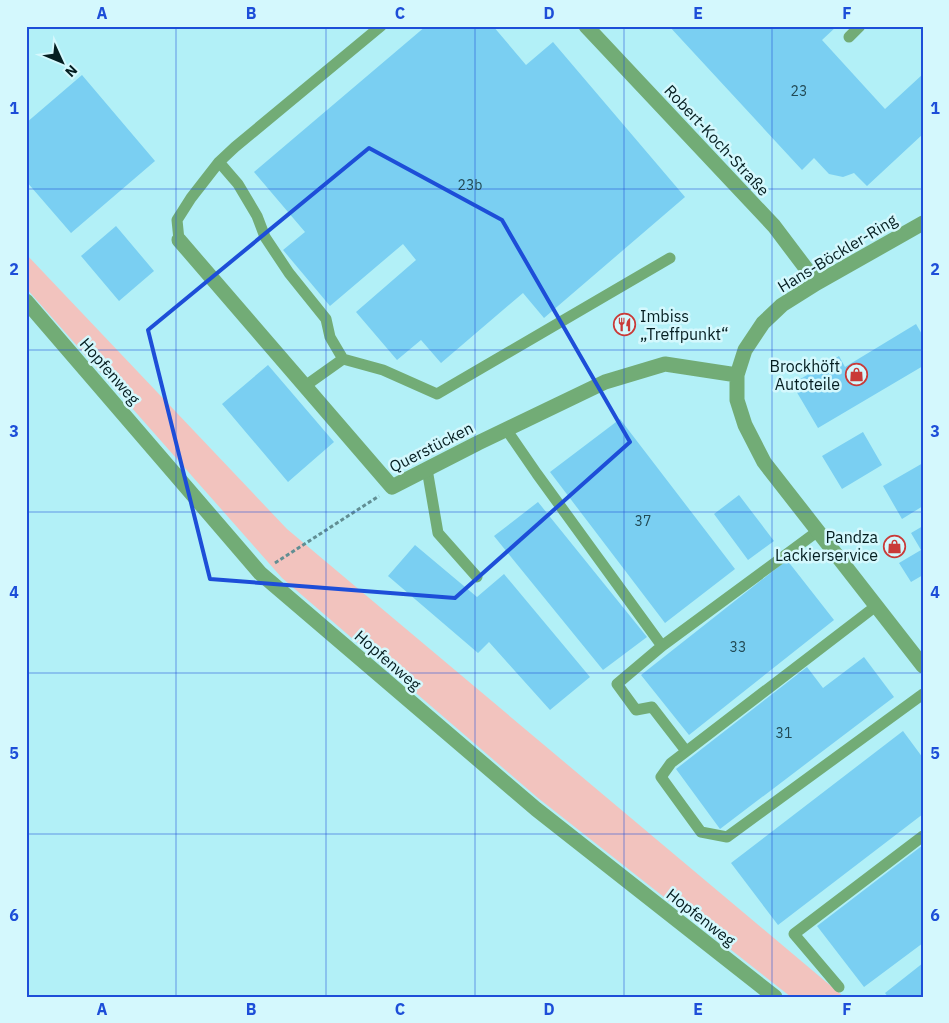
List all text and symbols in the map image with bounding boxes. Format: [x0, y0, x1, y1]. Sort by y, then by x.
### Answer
text: A [97, 3, 108, 23]
text: B [246, 3, 257, 23]
text: C [395, 3, 405, 23]
text: D [543, 3, 555, 23]
text: E [693, 3, 703, 23]
text: F [842, 3, 852, 23]
north arrow [38, 38, 88, 88]
text: N [61, 61, 81, 81]
street label: Robert-Koch-Straße [660, 80, 774, 200]
house number: 23 [791, 82, 807, 100]
text: 1 [9, 98, 19, 118]
text: 1 [930, 98, 940, 118]
house number: 23b [458, 176, 482, 194]
street label: Hans-Böckler-Ring [774, 209, 901, 297]
text: 2 [9, 259, 19, 279]
text: 2 [930, 259, 940, 279]
place label: Imbiss „Treffpunkt“ [640, 306, 729, 344]
restaurant icon: Imbiss „Treffpunkt“ [612, 313, 636, 337]
street label: Hopfenweg [76, 334, 145, 409]
place label: Brockhöft Autoteile [770, 356, 840, 394]
shop icon: Brockhöft Autoteile [844, 363, 868, 387]
street label: Querstücken [386, 417, 476, 477]
text: 3 [9, 421, 19, 441]
text: 3 [930, 421, 940, 441]
house number: 37 [635, 512, 651, 530]
place label: Pandza Lackierservice [775, 527, 878, 565]
shop icon: Pandza Lackierservice [882, 534, 906, 558]
text: 4 [9, 582, 19, 602]
text: 4 [930, 582, 940, 602]
street label: Hopfenweg [351, 626, 426, 695]
house number: 33 [730, 638, 746, 656]
house number: 31 [776, 724, 792, 742]
text: 5 [9, 743, 19, 763]
text: 5 [930, 743, 940, 763]
street label: Hopfenweg [663, 884, 740, 950]
text: 6 [9, 905, 19, 925]
text: 6 [930, 905, 940, 925]
text: A [97, 999, 108, 1019]
text: B [246, 999, 257, 1019]
text: C [395, 999, 405, 1019]
text: D [543, 999, 555, 1019]
text: E [693, 999, 703, 1019]
text: F [842, 999, 852, 1019]

